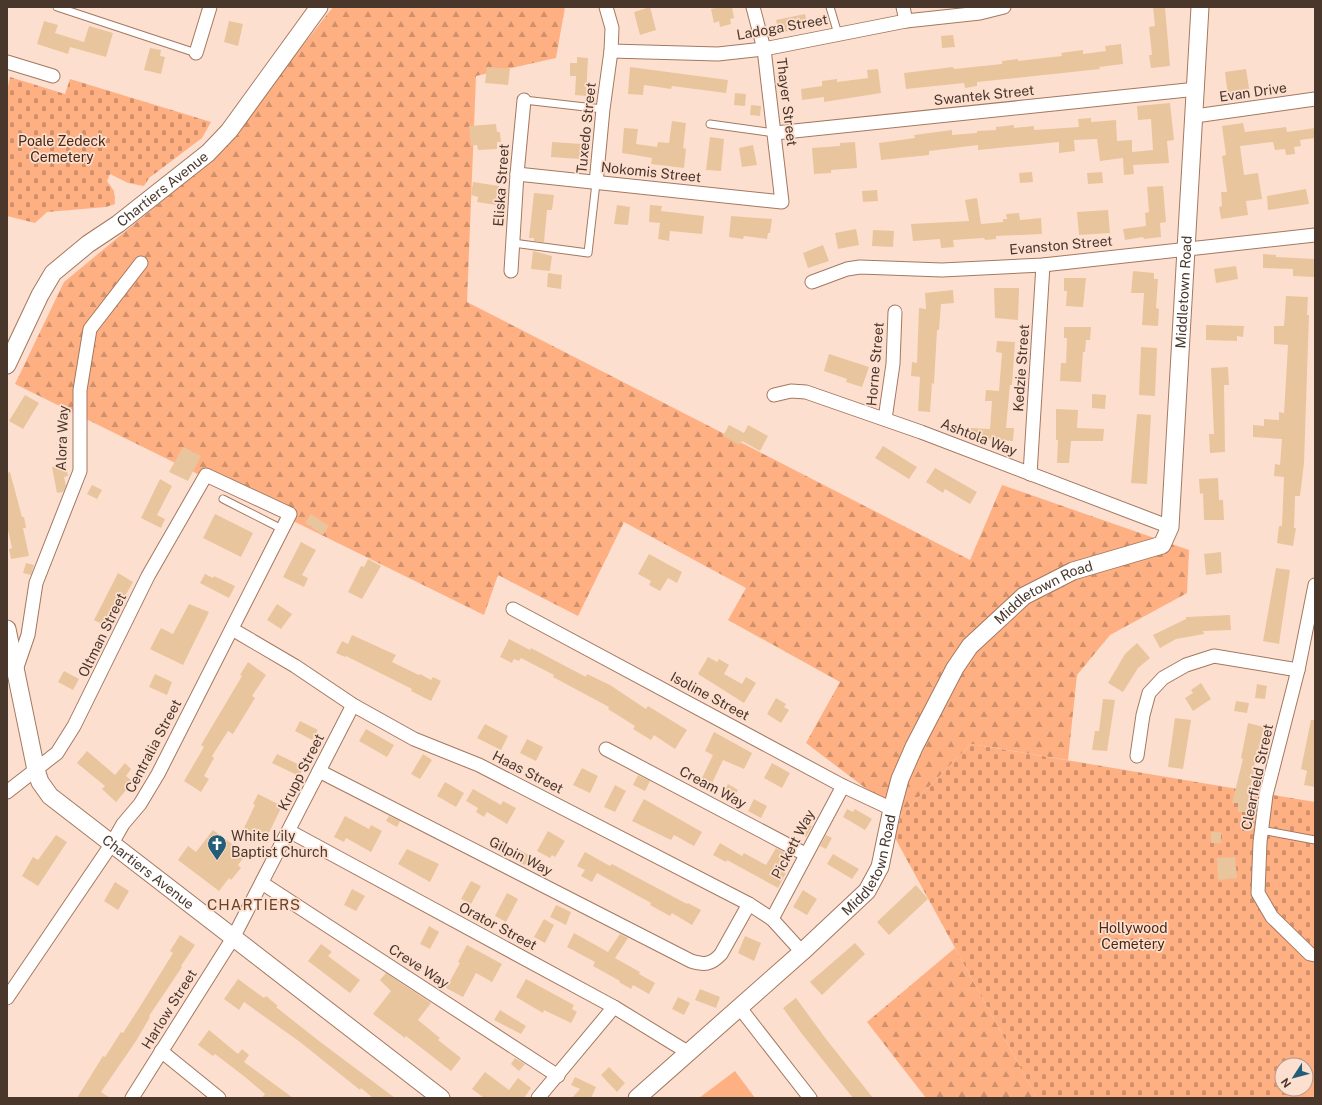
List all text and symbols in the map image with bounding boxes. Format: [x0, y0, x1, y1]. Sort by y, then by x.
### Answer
street label: Ladoga Street [735, 11, 829, 43]
street label: Thayer Street [774, 57, 800, 147]
street label: Evan Drive [1218, 79, 1288, 105]
street label: Tuxedo Street [573, 82, 599, 174]
street label: Swantek Street [933, 82, 1035, 108]
park label: Poale Zedeck Cemetery [18, 133, 106, 165]
street label: Eliska Street [490, 143, 512, 227]
street label: Chartiers Avenue [114, 148, 211, 230]
street label: Nokomis Street [600, 159, 702, 185]
street label: Evanston Street [1009, 233, 1113, 257]
street label: Middletown Road [1172, 235, 1195, 349]
street label: Horne Street [863, 321, 887, 407]
street label: Kedzie Street [1010, 324, 1032, 412]
street label: Alora Way [53, 404, 71, 471]
street label: Ashtola Way [939, 415, 1020, 459]
street label: Middletown Road [991, 558, 1095, 627]
street label: Oltman Street [75, 590, 129, 680]
street label: Isoline Street [668, 669, 752, 723]
street label: Centralia Street [122, 697, 184, 795]
street label: Clearfield Street [1238, 723, 1276, 831]
street label: Krupp Street [275, 731, 327, 813]
street label: Haas Street [490, 747, 566, 797]
street label: Cream Way [677, 763, 750, 812]
street label: Pickett Way [768, 806, 818, 881]
street label: Middletown Road [838, 813, 899, 919]
place label: White Lily Baptist Church [231, 828, 328, 860]
street label: Chartiers Avenue [99, 831, 197, 912]
church icon: White Lily Baptist Church [206, 833, 228, 861]
street label: Gilpin Way [487, 833, 556, 879]
district label: CHARTIERS [207, 896, 301, 913]
street label: Orator Street [456, 899, 540, 953]
park label: Hollywood Cemetery [1098, 920, 1168, 952]
street label: Creve Way [386, 941, 452, 992]
street label: Harlow Street [138, 966, 200, 1052]
north arrow [1274, 1057, 1314, 1097]
text: N [1279, 1076, 1293, 1090]

